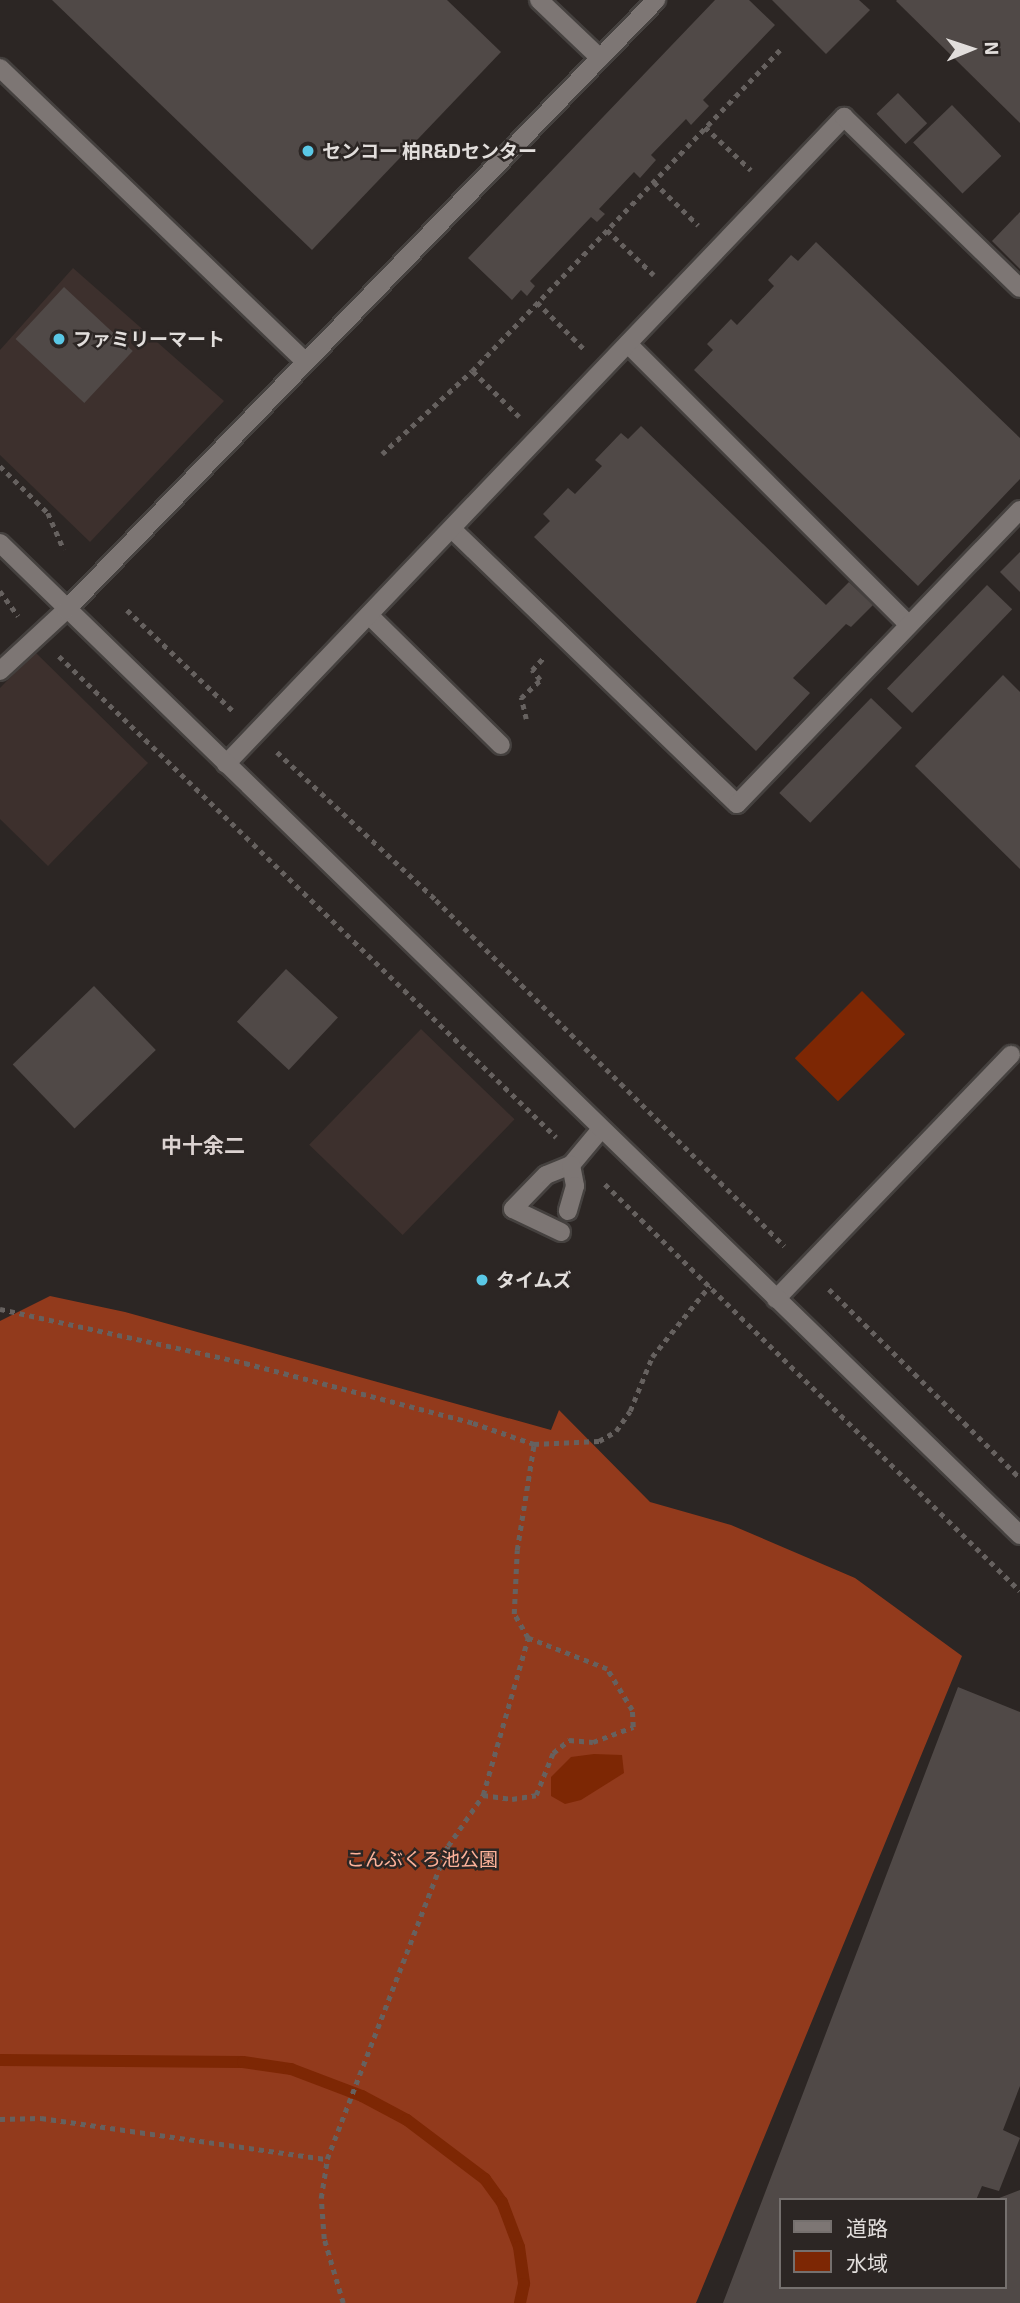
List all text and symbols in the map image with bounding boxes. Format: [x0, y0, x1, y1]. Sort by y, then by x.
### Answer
north arrow [936, 14, 1006, 84]
text: N [981, 41, 1004, 56]
place label: センコー 柏R&Dセンター [322, 140, 537, 162]
marker: センコー 柏R&Dセンター [300, 143, 316, 159]
place label: ファミリーマート [73, 328, 225, 350]
marker: ファミリーマート [51, 331, 67, 347]
district label: 中十余二 [161, 1132, 245, 1158]
place label: タイムズ [496, 1269, 572, 1291]
marker: タイムズ [474, 1272, 490, 1288]
park label: こんぶくろ池公園 [346, 1848, 498, 1870]
legend [778, 2198, 1006, 2289]
text: 道路 [846, 2215, 888, 2240]
text: 水域 [846, 2250, 888, 2275]

